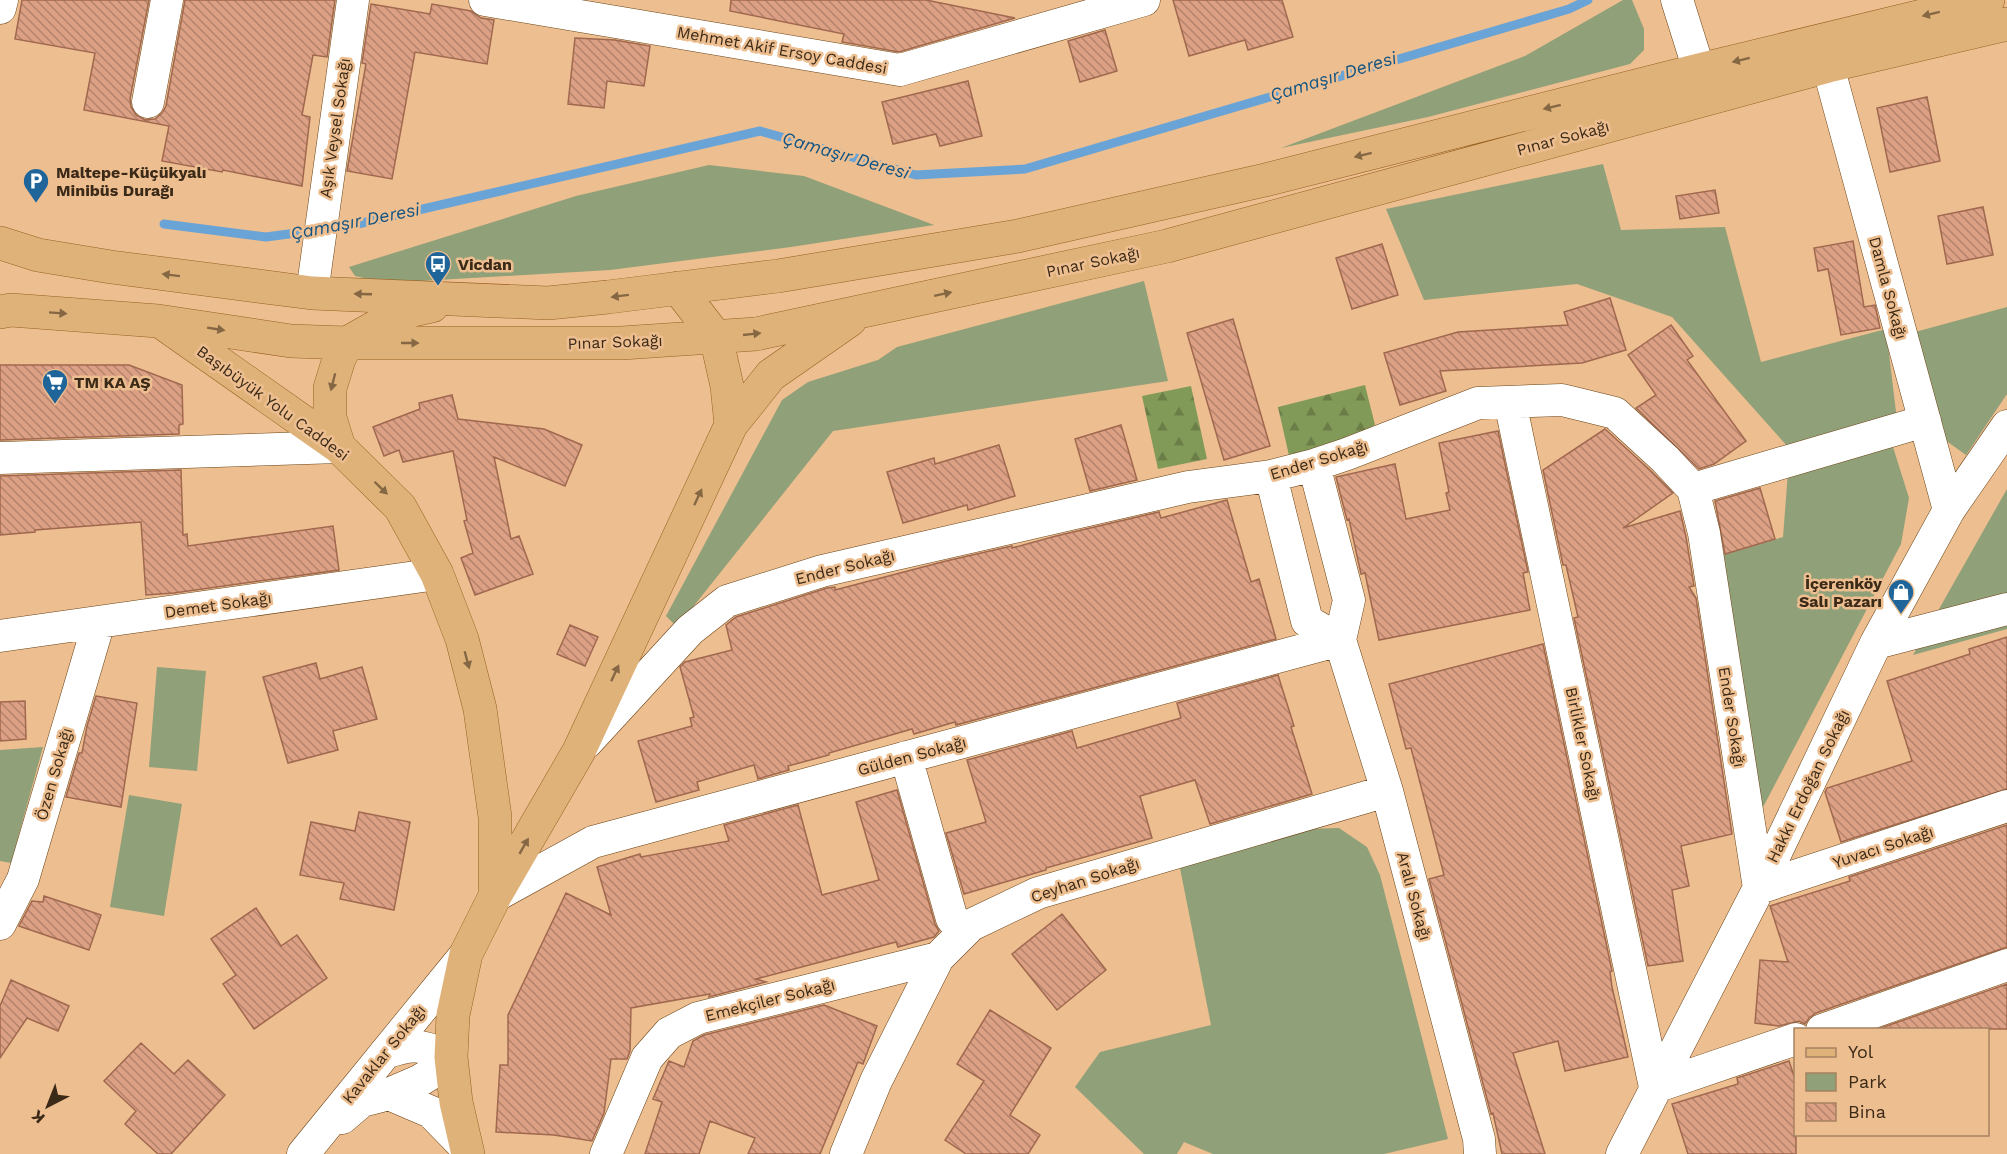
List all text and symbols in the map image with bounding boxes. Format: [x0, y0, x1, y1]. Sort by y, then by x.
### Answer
one-way arrow [1922, 9, 1940, 19]
street label: Mehmet Akif Ersoy Caddesi [675, 22, 889, 78]
water label: Çamaşır Deresi [1267, 46, 1400, 105]
one-way arrow [1732, 55, 1750, 65]
street label: Aşık Veysel Sokağı [316, 57, 354, 199]
one-way arrow [1543, 103, 1561, 113]
street label: Pınar Sokağı [1515, 117, 1611, 159]
water label: Çamaşır Deresi [780, 127, 913, 184]
one-way arrow [1354, 151, 1372, 161]
place label: Maltepe-Küçükyalı Minibüs Durağı [56, 163, 207, 200]
parking icon: Maltepe-Küçükyalı Minibüs Durağı [21, 166, 51, 204]
water label: Çamaşır Deresi [289, 198, 423, 244]
street label: Damla Sokağı [1865, 235, 1911, 341]
street label: Pınar Sokağı [1044, 243, 1142, 281]
bus stop icon: Vicdan [423, 249, 453, 287]
place label: Vicdan [458, 255, 512, 274]
one-way arrow [161, 270, 180, 279]
one-way arrow [934, 289, 953, 298]
one-way arrow [353, 290, 372, 299]
one-way arrow [610, 291, 629, 300]
one-way arrow [49, 309, 68, 318]
one-way arrow [207, 325, 226, 334]
one-way arrow [743, 329, 762, 339]
street label: Pınar Sokağı [567, 331, 663, 353]
one-way arrow [401, 338, 420, 348]
street label: Başıbüyük Yolu Caddesi [193, 341, 353, 465]
supermarket icon: TM KA AŞ [40, 367, 70, 405]
place label: TM KA AŞ [74, 373, 150, 392]
one-way arrow [327, 373, 337, 391]
street label: Ender Sokağı [1268, 436, 1370, 484]
one-way arrow [373, 481, 388, 495]
one-way arrow [693, 488, 702, 505]
street label: Ender Sokağı [793, 545, 897, 589]
place label: İçerenköy Salı Pazarı [1799, 574, 1883, 611]
shop icon: İçerenköy Salı Pazarı [1886, 577, 1916, 615]
street label: Demet Sokağı [163, 588, 273, 622]
one-way arrow [463, 651, 473, 669]
one-way arrow [610, 665, 619, 682]
street label: Ender Sokağı [1715, 665, 1749, 769]
street label: Birlikler Sokağı [1562, 685, 1604, 803]
street label: Hakkı Erdoğan Sokağı [1763, 706, 1853, 866]
street label: Özen Sokağı [32, 725, 76, 823]
street label: Gülden Sokağı [856, 732, 968, 780]
street label: Yuvacı Sokağı [1830, 822, 1936, 872]
one-way arrow [519, 837, 529, 854]
street label: Aralı Sokağı [1393, 850, 1435, 942]
street label: Ceyhan Sokağı [1028, 854, 1142, 906]
street label: Emekçiler Sokağı [703, 975, 837, 1025]
street label: Kavaklar Sokağı [338, 1001, 430, 1107]
legend [1794, 1028, 1989, 1136]
text: Yol [1848, 1041, 1874, 1062]
text: Park [1848, 1071, 1887, 1092]
north arrow [18, 1076, 78, 1136]
text: Bina [1848, 1101, 1886, 1122]
text: K [28, 1106, 49, 1128]

